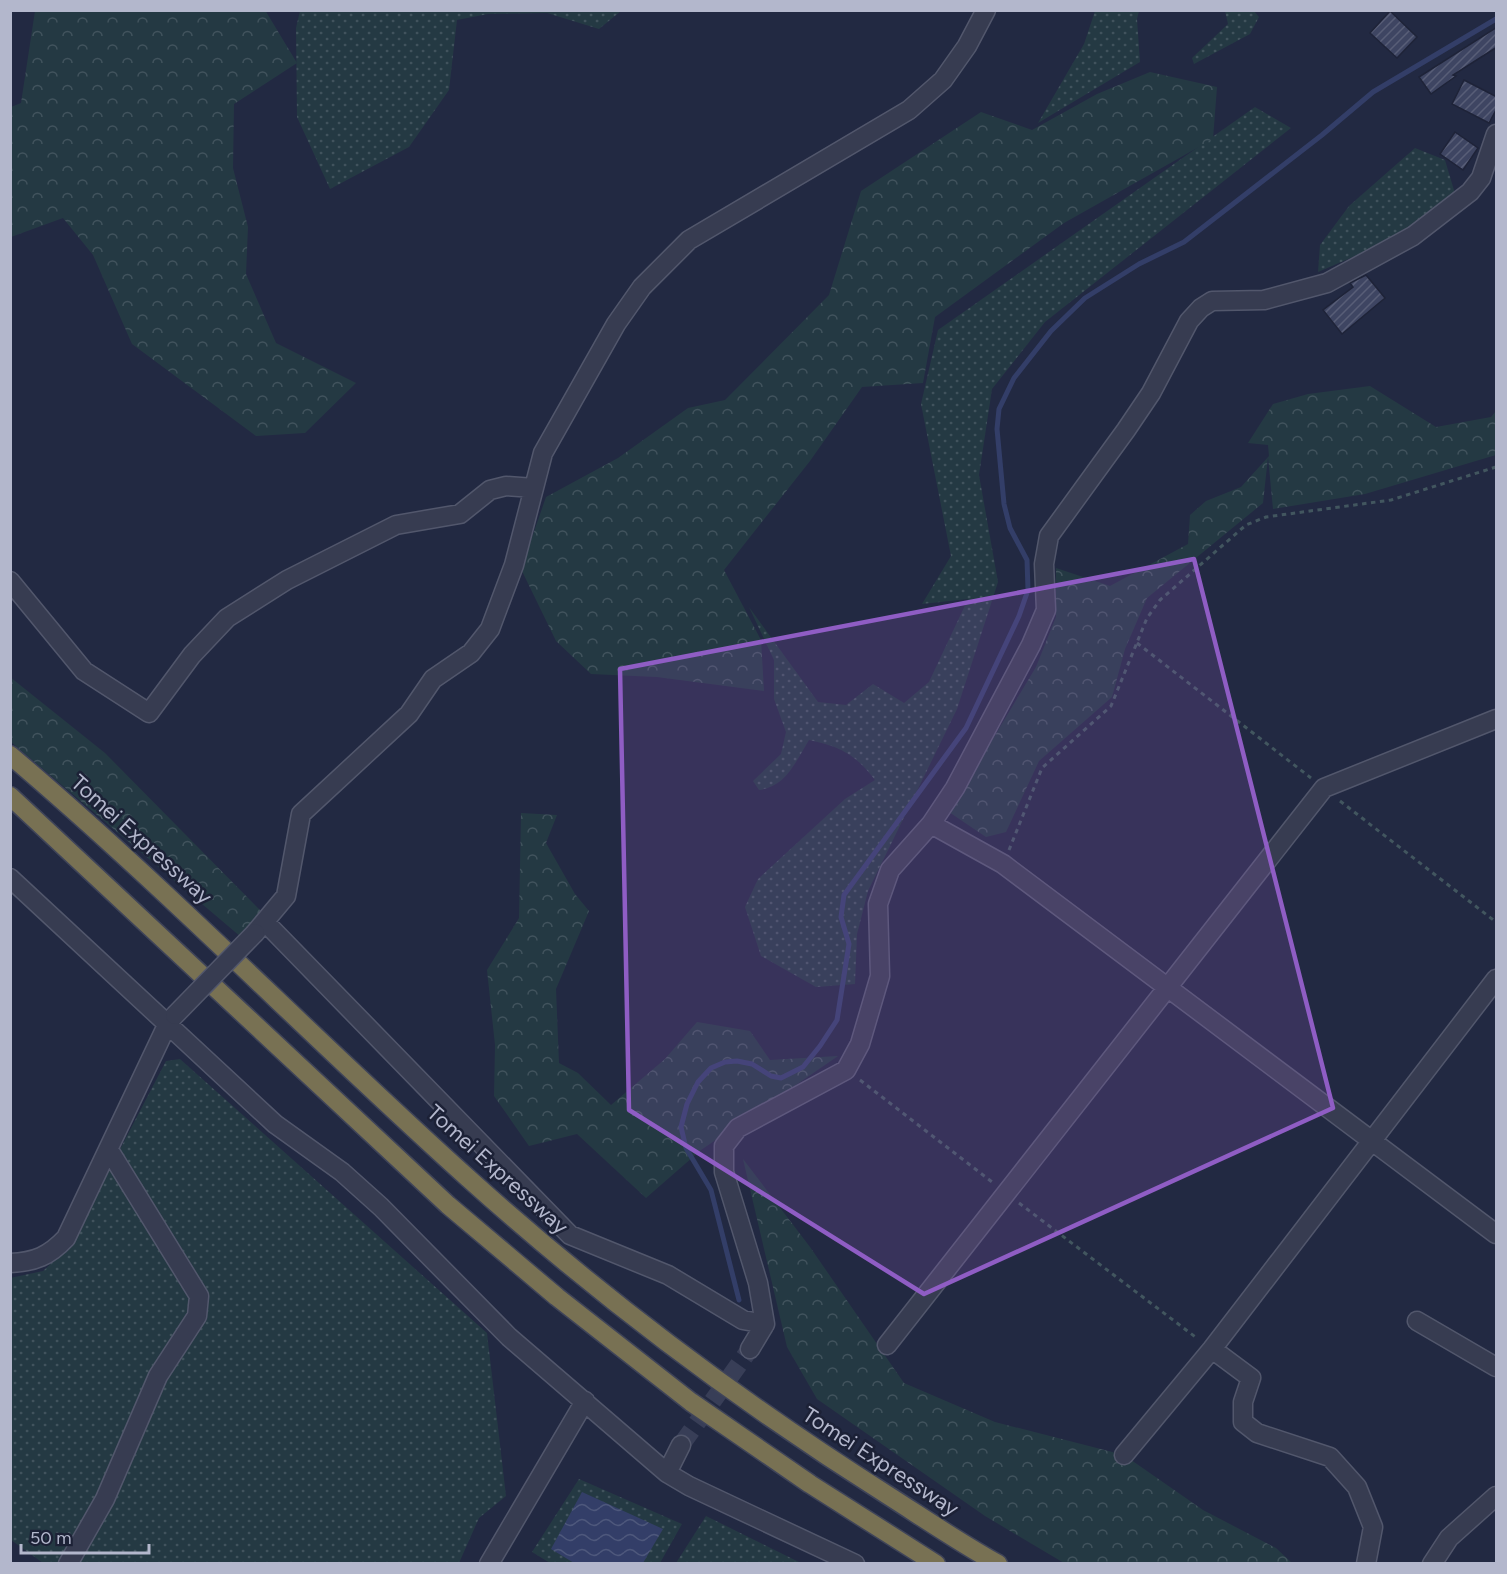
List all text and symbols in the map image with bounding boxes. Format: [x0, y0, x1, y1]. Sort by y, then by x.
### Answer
street label: Tomei Expressway [65, 769, 218, 910]
street label: Tomei Expressway [421, 1099, 574, 1240]
street label: Tomei Expressway [798, 1401, 964, 1522]
scale bar [21, 1517, 148, 1555]
text: 50 m [30, 1527, 72, 1549]

